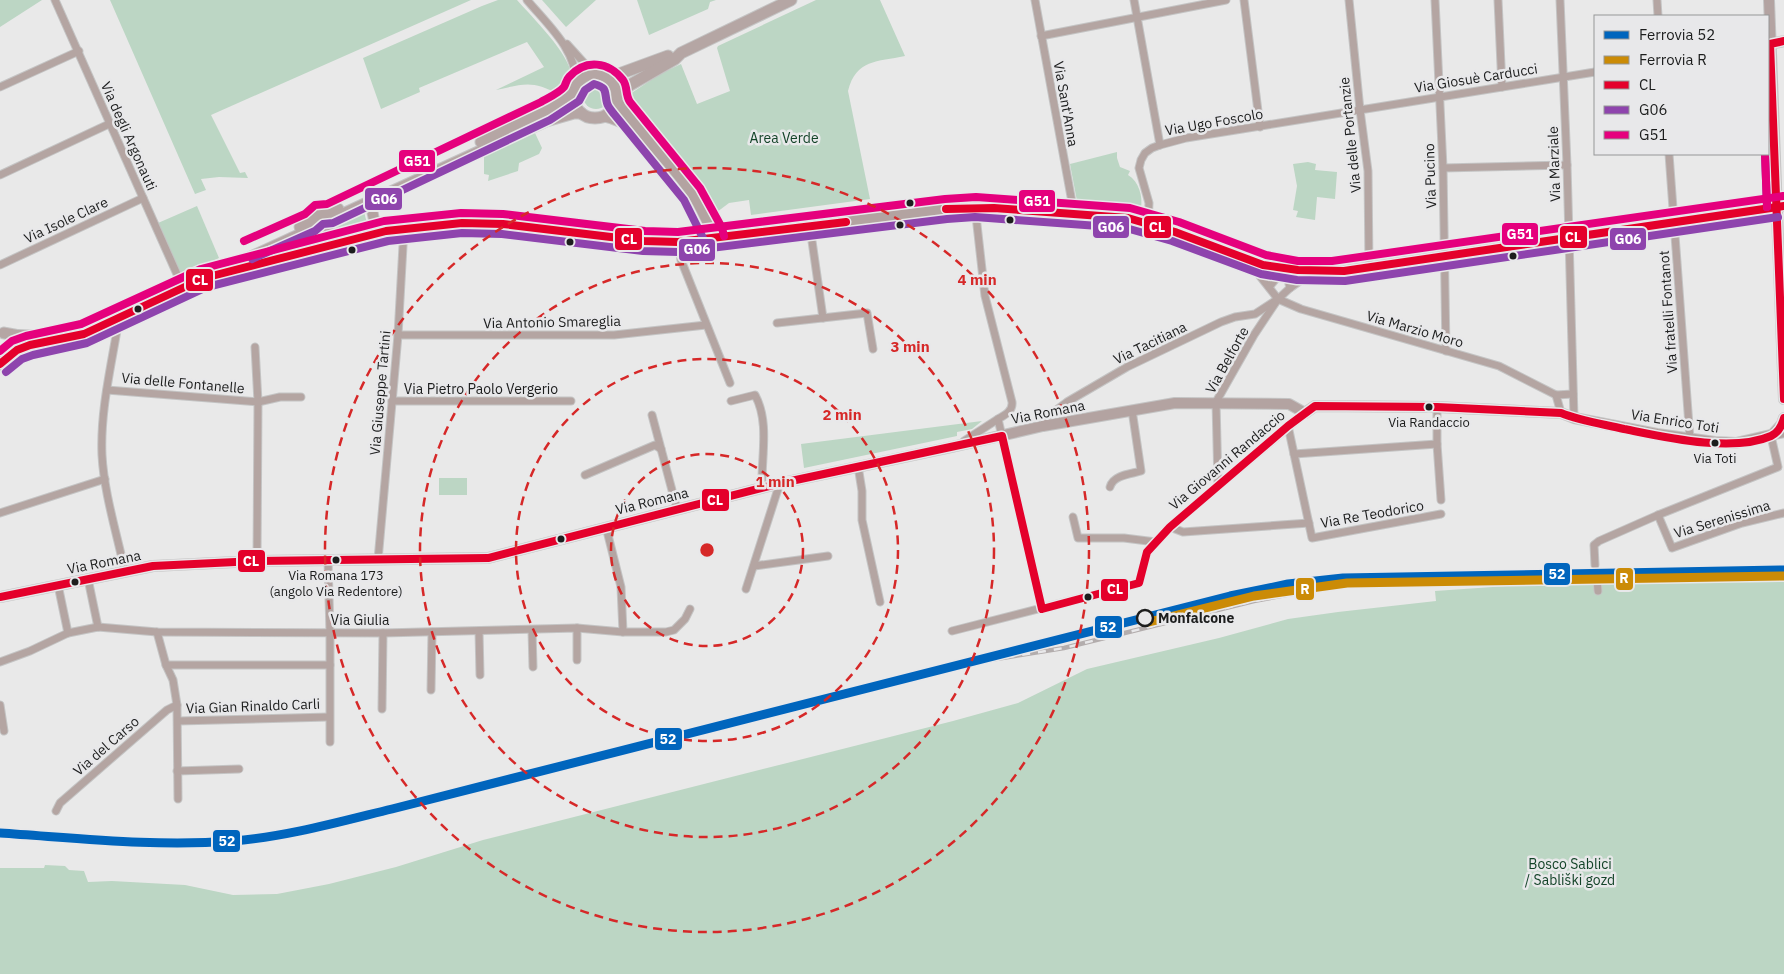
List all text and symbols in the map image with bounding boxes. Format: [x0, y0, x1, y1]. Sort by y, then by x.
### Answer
legend [1594, 15, 1769, 155]
text: Ferrovia 52 [1639, 25, 1715, 44]
text: Ferrovia R [1639, 50, 1707, 69]
street label: Via Giosuè Carducci [1413, 59, 1539, 97]
street label: Via Sant'Anna [1050, 60, 1082, 149]
text: CL [1639, 75, 1656, 94]
street label: Via delle Portanzie [1335, 76, 1365, 194]
street label: Via degli Argonauti [97, 79, 161, 193]
text: G06 [1639, 100, 1667, 119]
street label: Via Ugo Foscolo [1164, 104, 1265, 139]
text: G51 [1639, 125, 1667, 144]
street label: Via Marziale [1544, 126, 1564, 202]
park label: Area Verde [749, 129, 819, 147]
street label: Via Pucino [1420, 143, 1440, 209]
line badge: G51 [398, 149, 436, 173]
text: G51 [404, 152, 431, 170]
line badge: G06 [364, 187, 403, 211]
line badge: G51 [1018, 189, 1056, 213]
text: G06 [371, 190, 397, 208]
text: G51 [1024, 192, 1051, 210]
street label: Via Isole Clare [21, 193, 111, 247]
unlabelled marker [905, 198, 915, 208]
unlabelled marker [1005, 215, 1015, 225]
line badge: G06 [1092, 215, 1130, 239]
line badge: CL [1143, 215, 1172, 239]
text: G06 [1098, 218, 1124, 236]
text: CL [1149, 218, 1165, 236]
unlabelled marker [895, 220, 905, 230]
line badge: G51 [1501, 222, 1539, 246]
text: G51 [1507, 225, 1534, 243]
line badge: CL [1559, 225, 1588, 249]
line badge: CL [614, 227, 643, 251]
line badge: G06 [1609, 227, 1647, 251]
text: CL [1565, 228, 1581, 246]
text: CL [621, 230, 637, 248]
text: G06 [1615, 230, 1641, 248]
unlabelled marker [565, 237, 575, 247]
line badge: G06 [678, 238, 716, 262]
text: G06 [684, 240, 710, 258]
unlabelled marker [347, 245, 357, 255]
street label: Via fratelli Fontanot [1655, 250, 1681, 374]
unlabelled marker [1508, 251, 1518, 261]
line badge: CL [185, 268, 214, 292]
text: 4 min [957, 270, 997, 289]
text: CL [192, 271, 208, 289]
unlabelled marker [133, 304, 143, 314]
street label: Via Marzio Moro [1364, 307, 1466, 351]
street label: Via Antonio Smareglia [483, 312, 622, 332]
street label: Via Tacitiana [1110, 317, 1190, 368]
street label: Via Belforte [1201, 323, 1253, 397]
street label: Via Giuseppe Tartini [366, 330, 394, 456]
text: 3 min [890, 337, 930, 356]
street label: Via delle Fontanelle [121, 369, 246, 397]
street label: Via Pietro Paolo Vergerio [404, 380, 558, 398]
street label: Via Romana [1010, 396, 1087, 428]
marker: Via Randaccio [1424, 402, 1434, 412]
text: 2 min [822, 405, 862, 424]
street label: Via Enrico Toti [1630, 405, 1720, 437]
street label: Via Giovanni Randaccio [1165, 406, 1289, 514]
place label: Via Randaccio [1388, 414, 1470, 431]
marker: Via Toti [1710, 438, 1720, 448]
place label: Via Toti [1694, 450, 1736, 467]
text: 1 min [755, 472, 795, 491]
street label: Via Romana [614, 483, 691, 519]
line badge: CL [701, 488, 730, 512]
text: CL [707, 491, 723, 509]
street label: Via Re Teodorico [1319, 496, 1425, 532]
street label: Via Serenissima [1672, 496, 1773, 542]
unlabelled marker [556, 534, 566, 544]
centre of rings [698, 541, 716, 559]
street label: Via Romana [66, 546, 143, 578]
line badge: CL [237, 549, 266, 573]
text: CL [243, 552, 259, 570]
marker: Via Romana 173 (angolo Via Redentore) [331, 555, 341, 565]
line badge: 52 [1543, 562, 1571, 586]
text: 52 [1549, 565, 1565, 583]
place label: Via Romana 173 (angolo Via Redentore) [269, 567, 403, 600]
line badge: R [1615, 567, 1634, 591]
text: R [1619, 569, 1629, 587]
unlabelled marker [70, 577, 80, 587]
line badge: R [1295, 577, 1315, 601]
line badge: CL [1100, 578, 1129, 602]
text: CL [1107, 580, 1123, 598]
text: R [1300, 580, 1310, 598]
unlabelled marker [1083, 592, 1093, 602]
marker: Monfalcone [1136, 609, 1154, 627]
place label: Monfalcone [1158, 609, 1234, 627]
street label: Via Giulia [331, 611, 390, 629]
line badge: 52 [1094, 615, 1123, 639]
text: 52 [1100, 618, 1116, 636]
street label: Via Gian Rinaldo Carli [186, 695, 320, 717]
street label: Via del Carso [69, 712, 143, 780]
line badge: 52 [654, 727, 683, 751]
text: 52 [660, 730, 676, 748]
line badge: 52 [212, 829, 241, 853]
text: 52 [219, 832, 235, 850]
park label: Bosco Sablici / Sabliški gozd [1525, 855, 1615, 889]

